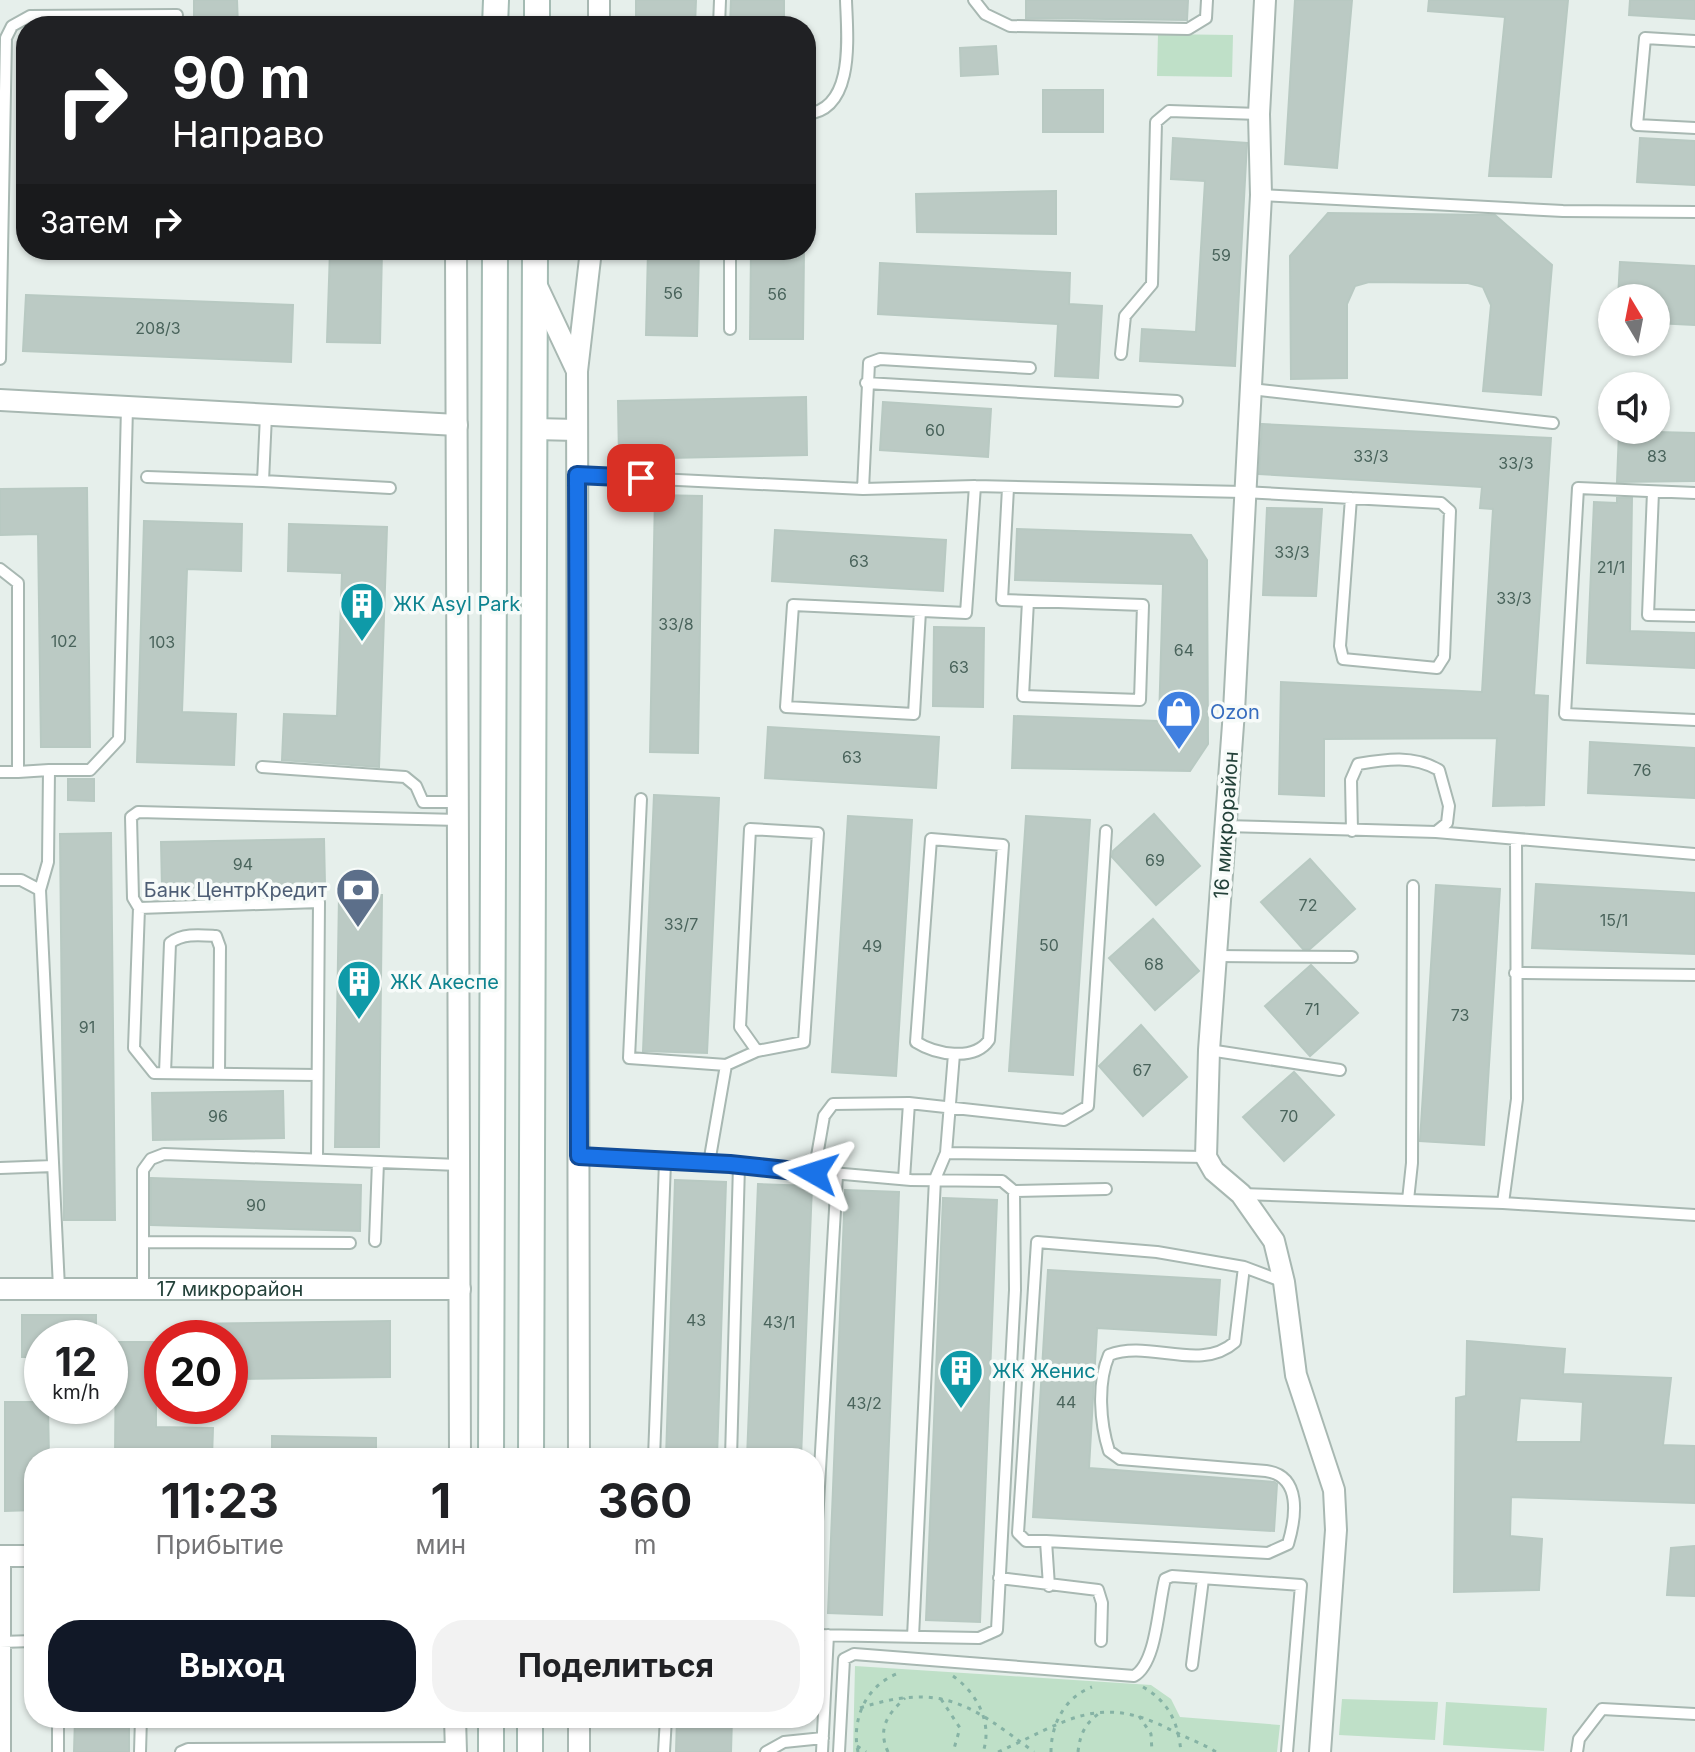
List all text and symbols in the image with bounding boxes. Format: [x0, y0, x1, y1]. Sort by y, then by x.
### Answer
text: 90 m [172, 44, 311, 112]
icon: right [40, 48, 144, 152]
text: Направо [172, 112, 325, 156]
icon: right [145, 200, 189, 244]
text: Затем [40, 204, 129, 240]
house number: 59 [1211, 245, 1231, 265]
house number: 56 [663, 283, 683, 303]
house number: 56 [767, 284, 787, 304]
north arrow [1598, 284, 1670, 356]
map controls [1598, 284, 1670, 444]
house number: 208/3 [135, 318, 181, 338]
button: sound [1598, 372, 1670, 444]
house number: 60 [925, 420, 945, 440]
pin [607, 444, 675, 512]
house number: 33/3 [1353, 446, 1389, 466]
house number: 83 [1647, 446, 1667, 466]
house number: 33/3 [1498, 453, 1534, 473]
icon: arrive [619, 456, 663, 500]
house number: 33/3 [1274, 542, 1310, 562]
house number: 63 [849, 551, 869, 571]
house number: 21/1 [1597, 557, 1625, 577]
building icon: ЖК Asyl Park [338, 580, 386, 643]
house number: 33/3 [1496, 588, 1532, 608]
place label: ЖК Asyl Park [393, 592, 520, 616]
house number: 33/8 [658, 614, 694, 634]
house number: 102 [51, 631, 77, 651]
house number: 103 [149, 632, 175, 652]
house number: 64 [1174, 640, 1194, 660]
house number: 63 [949, 657, 969, 677]
shop icon: Ozon [1155, 688, 1203, 751]
place label: Ozon [1210, 700, 1260, 724]
house number: 63 [842, 747, 862, 767]
street label: 16 микрорайон [1209, 750, 1243, 900]
house number: 76 [1633, 760, 1651, 780]
house number: 69 [1145, 850, 1165, 870]
house number: 94 [233, 854, 253, 874]
bank icon: Банк ЦентрКредит [334, 866, 382, 929]
place label: Банк ЦентрКредит [144, 878, 328, 902]
house number: 72 [1299, 895, 1317, 915]
house number: 15/1 [1600, 910, 1628, 930]
house number: 33/7 [664, 914, 698, 934]
house number: 50 [1039, 935, 1059, 955]
house number: 49 [862, 936, 882, 956]
house number: 68 [1144, 954, 1164, 974]
building icon: ЖК Акеспе [335, 958, 383, 1021]
place label: ЖК Акеспе [390, 970, 499, 994]
house number: 71 [1304, 999, 1320, 1019]
house number: 73 [1451, 1005, 1469, 1025]
house number: 91 [79, 1017, 95, 1037]
house number: 67 [1133, 1060, 1151, 1080]
house number: 96 [208, 1106, 228, 1126]
house number: 70 [1280, 1106, 1298, 1126]
position arrow [772, 1131, 856, 1215]
house number: 90 [246, 1195, 266, 1215]
street label: 17 микрорайон [157, 1277, 303, 1301]
house number: 43 [686, 1310, 706, 1330]
house number: 43/1 [763, 1312, 795, 1332]
speed limit sign: 20 [144, 1320, 248, 1424]
text: 12 [55, 1337, 97, 1386]
building icon: ЖК Женис [937, 1347, 985, 1410]
place label: ЖК Женис [992, 1359, 1096, 1383]
text: km/h [52, 1380, 100, 1404]
house number: 44 [1056, 1392, 1076, 1412]
house number: 43/2 [846, 1393, 882, 1413]
text: 11:23 [160, 1471, 279, 1530]
text: 1 [430, 1471, 451, 1530]
text: 360 [598, 1471, 692, 1530]
text: Прибытие [156, 1529, 284, 1560]
text: мин [415, 1529, 466, 1560]
text: m [634, 1529, 656, 1560]
button: Выход [48, 1620, 416, 1712]
button: Поделиться [432, 1620, 800, 1712]

